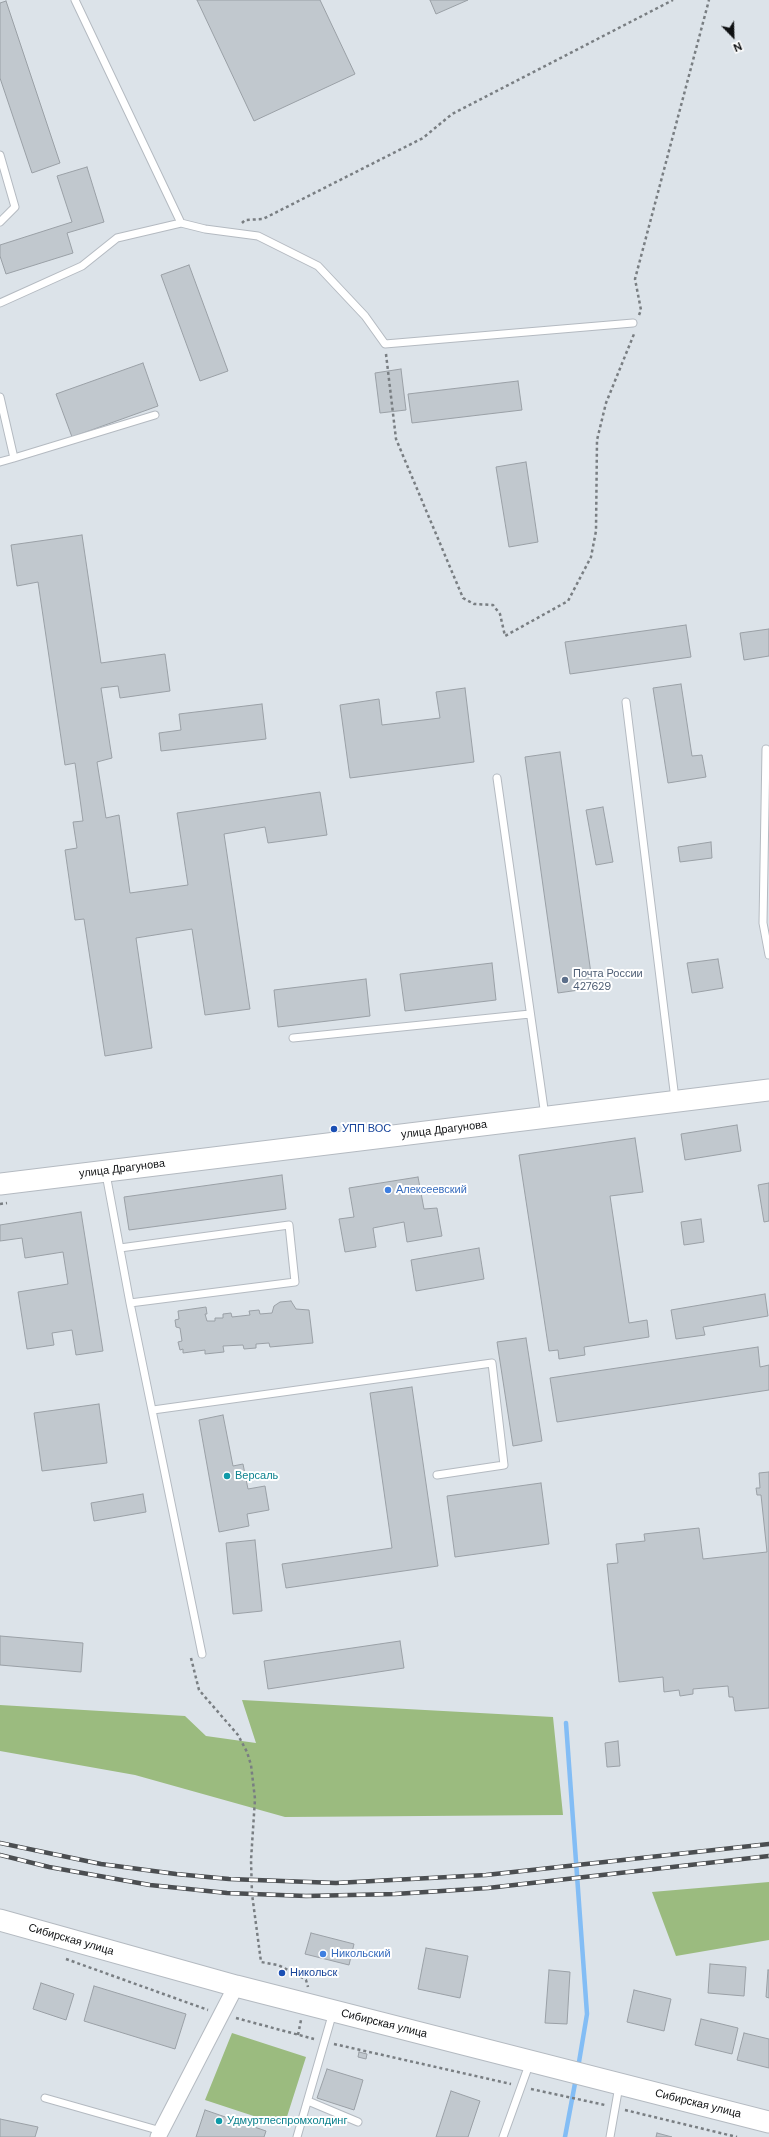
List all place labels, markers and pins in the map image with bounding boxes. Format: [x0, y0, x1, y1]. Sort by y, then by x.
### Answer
place label: Почта России 427629 [573, 967, 643, 993]
marker: Почта России 427629 [560, 975, 570, 985]
place label: УПП ВОС [342, 1122, 391, 1136]
marker: УПП ВОС [329, 1124, 339, 1134]
place label: Алексеевский [396, 1183, 467, 1197]
marker: Алексеевский [383, 1185, 393, 1195]
place label: Версаль [235, 1469, 278, 1483]
marker: Версаль [222, 1471, 232, 1481]
place label: Никольский [331, 1947, 391, 1961]
marker: Никольский [318, 1949, 328, 1959]
place label: Никольск [290, 1966, 337, 1980]
marker: Никольск [277, 1968, 287, 1978]
place label: Удмуртлеспромхолдинг [227, 2114, 347, 2128]
marker: Удмуртлеспромхолдинг [214, 2116, 224, 2126]

